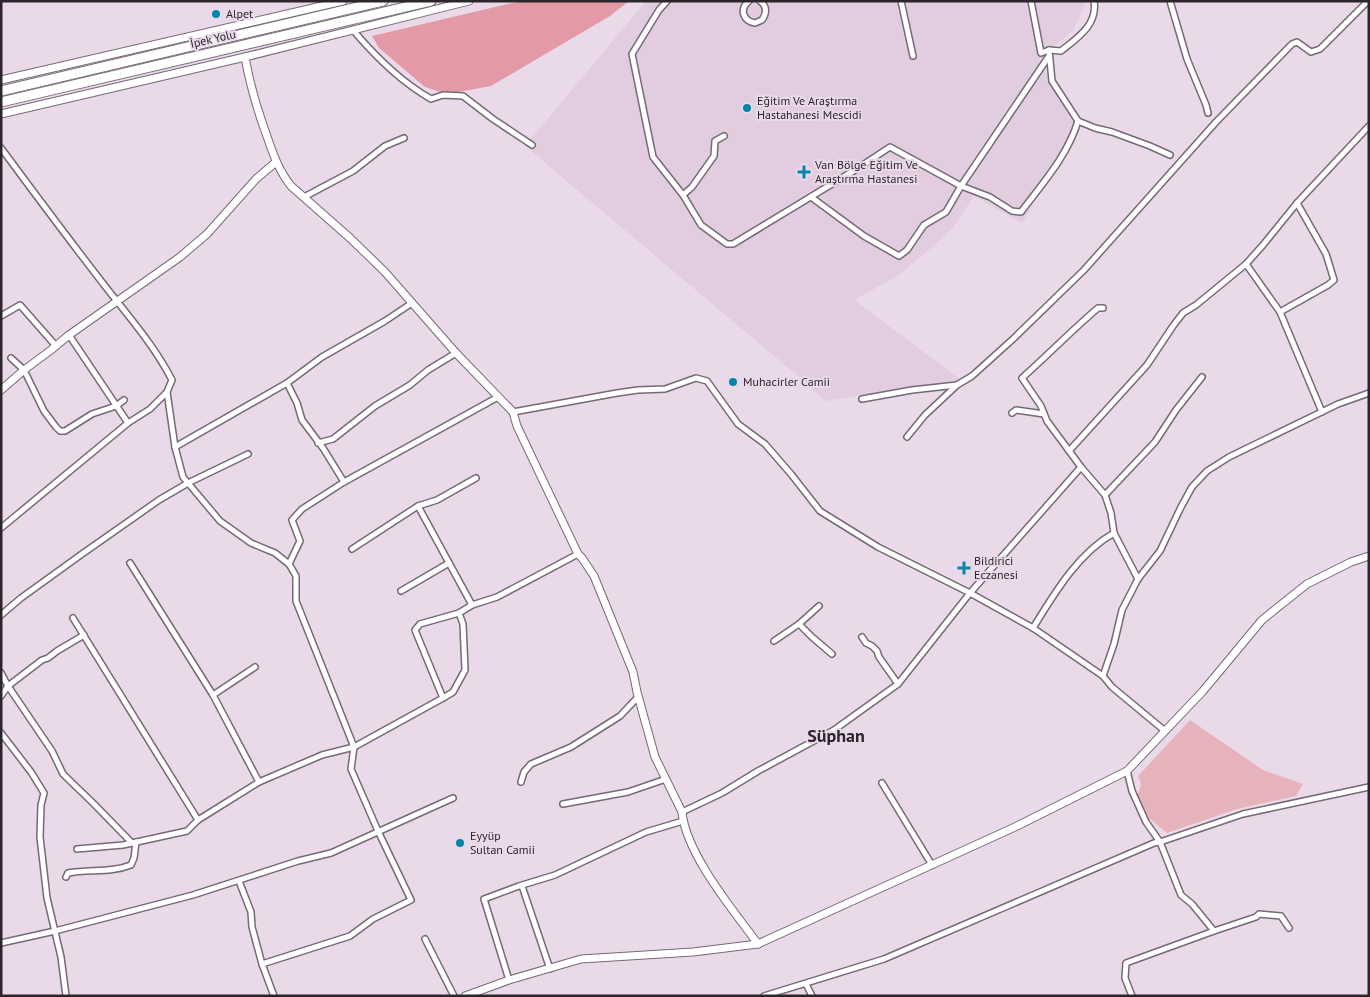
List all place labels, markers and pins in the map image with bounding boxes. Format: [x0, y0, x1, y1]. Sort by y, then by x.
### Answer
place label: Alpet [226, 6, 253, 21]
marker: Alpet [210, 8, 222, 20]
place label: Eğitim Ve Araştırma Hastahanesi Mescidi [757, 93, 862, 122]
marker: Eğitim Ve Araştırma Hastahanesi Mescidi [741, 102, 753, 114]
place label: Van Bölge Eğitim Ve Araştırma Hastanesi [814, 157, 918, 186]
marker: Van Bölge Eğitim Ve Araştırma Hastanesi [797, 165, 811, 179]
place label: Muhacirler Camii [743, 374, 830, 389]
marker: Muhacirler Camii [727, 376, 739, 388]
place label: Bildirici Eczanesi [974, 553, 1018, 582]
marker: Bildirici Eczanesi [958, 562, 970, 574]
place label: Eyyüp Sultan Camii [470, 828, 535, 857]
marker: Eyyüp Sultan Camii [454, 837, 466, 849]

